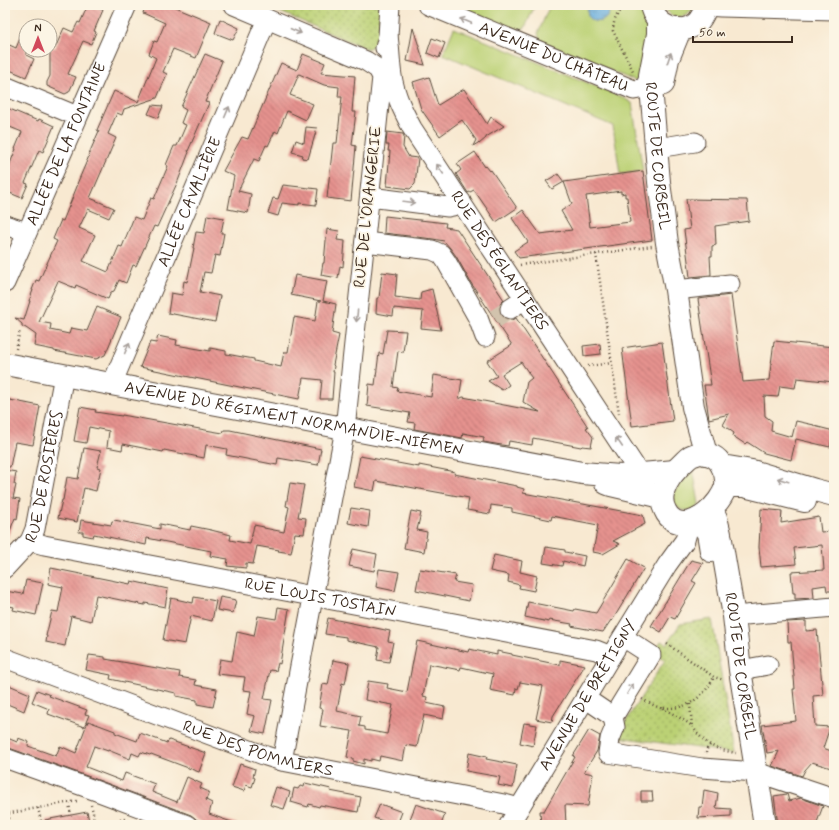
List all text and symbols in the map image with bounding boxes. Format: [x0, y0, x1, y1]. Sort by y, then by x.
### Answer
one-way arrow [460, 16, 472, 24]
street label: AVENUE DU CHÂTEAU [476, 17, 631, 97]
north arrow [18, 18, 58, 58]
scale bar [693, 18, 792, 44]
text: N [34, 22, 42, 36]
text: 50 m [699, 25, 726, 41]
one-way arrow [290, 28, 302, 35]
one-way arrow [665, 53, 673, 65]
street label: ALLÉE DE LA FONTAINE [21, 59, 111, 229]
street label: ROUTE DE CORBEIL [640, 81, 676, 231]
one-way arrow [224, 107, 232, 119]
street label: RUE DE L'ORANGERIE [349, 125, 387, 289]
street label: ALLÉE CAVALIÈRE [152, 133, 226, 270]
one-way arrow [436, 164, 444, 175]
street label: RUE DES ÉGLANTIERS [446, 187, 553, 334]
one-way arrow [402, 198, 415, 206]
one-way arrow [353, 309, 361, 322]
one-way arrow [124, 343, 132, 355]
street label: AVENUE DU RÉGIMENT NORMANDIE-NIÉMEN [123, 376, 465, 461]
street label: RUE DE ROSIÈRES [20, 409, 68, 546]
one-way arrow [615, 436, 623, 447]
one-way arrow [777, 476, 790, 483]
street label: RUE LOUIS TOSTAIN [243, 573, 398, 622]
street label: ROUTE DE CORBEIL [720, 591, 762, 741]
street label: AVENUE DE BRÉTIGNY [534, 616, 641, 774]
one-way arrow [627, 683, 635, 695]
street label: RUE DES POMMIERS [180, 715, 335, 781]

